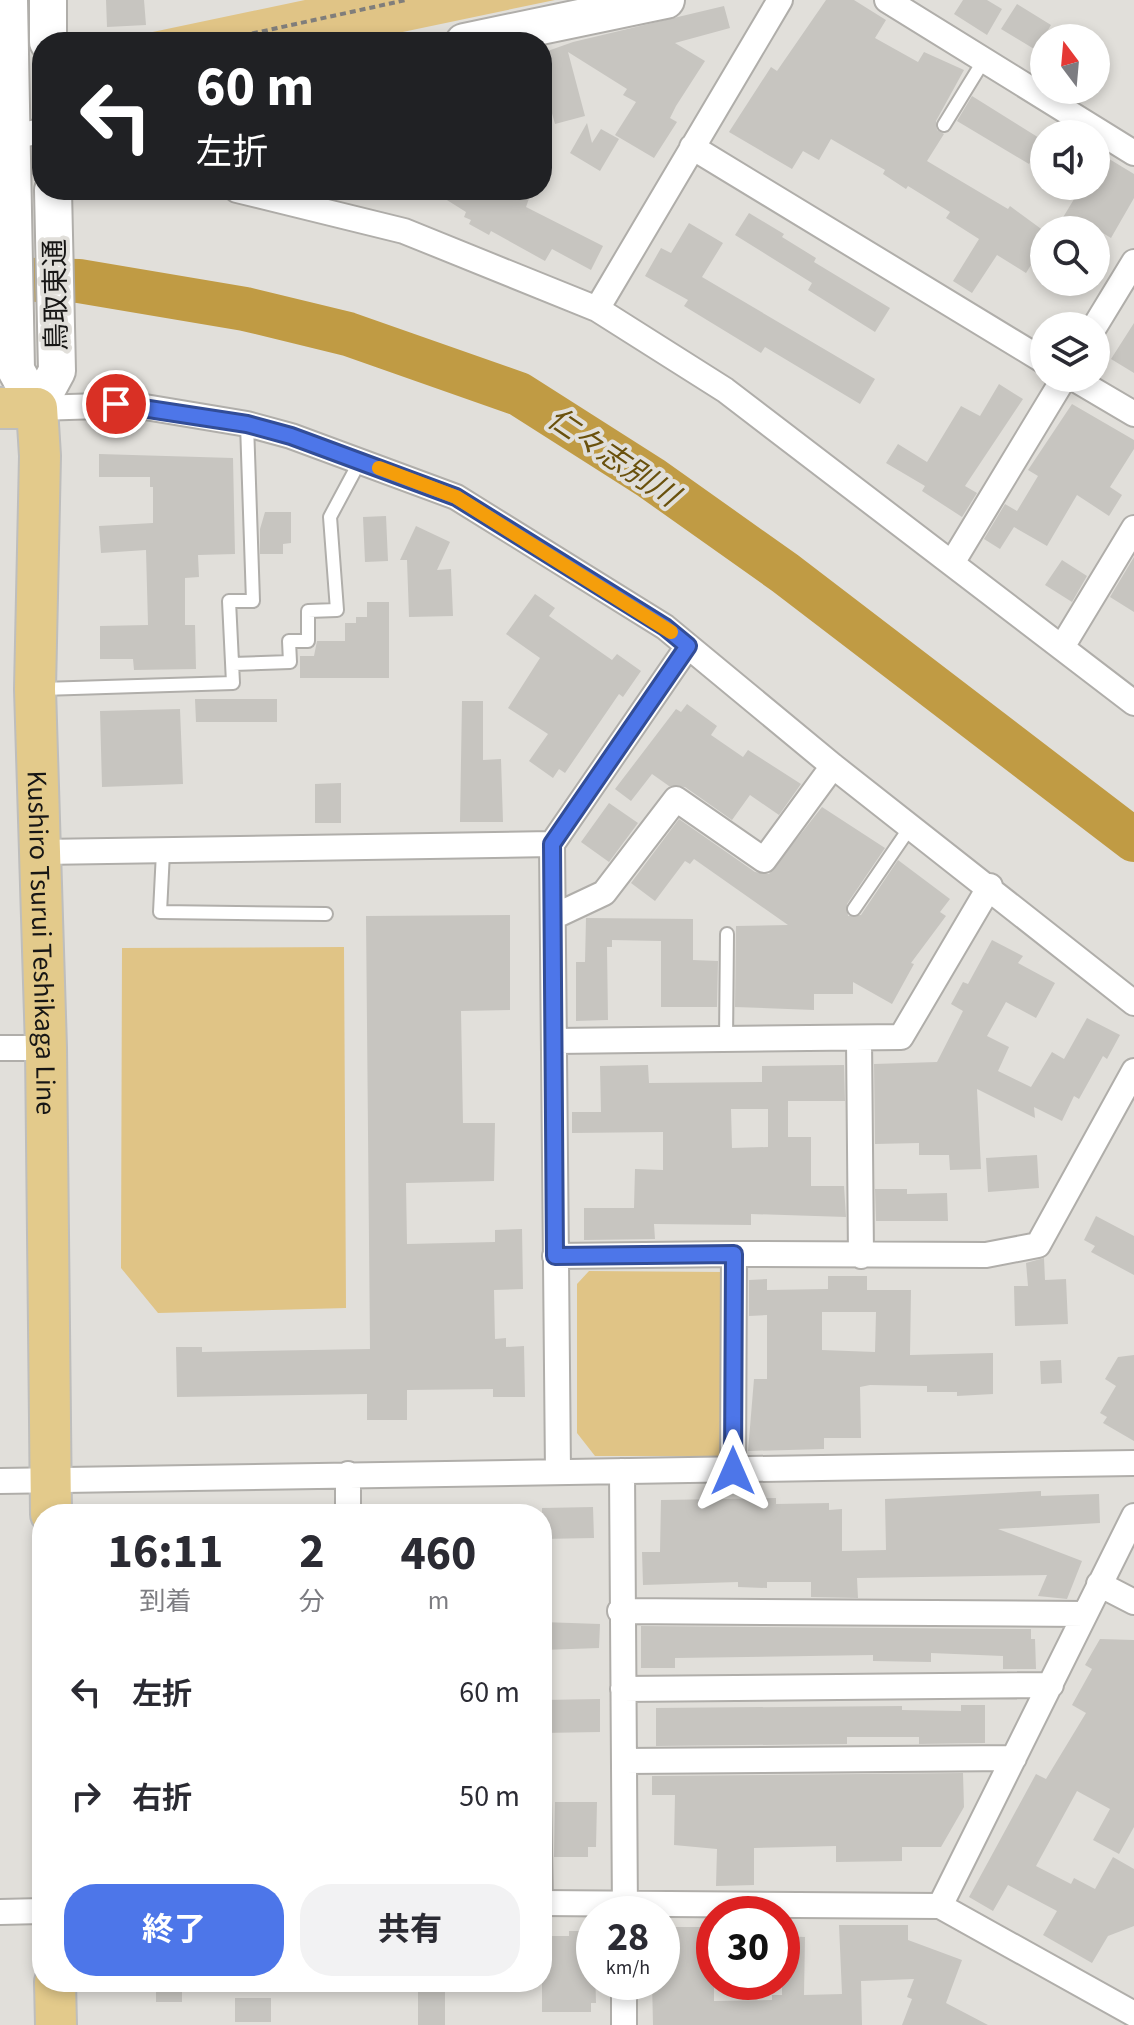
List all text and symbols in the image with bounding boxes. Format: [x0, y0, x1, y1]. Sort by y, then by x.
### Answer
north arrow [1030, 24, 1110, 104]
map controls [1030, 24, 1110, 392]
text: 60 m [196, 48, 314, 127]
icon: left [64, 64, 168, 168]
button: sound [1030, 120, 1110, 200]
text: 左折 [196, 127, 268, 178]
button: search [1030, 216, 1110, 296]
street label: 鳥取東通 [35, 239, 77, 351]
button: layers [1030, 312, 1110, 392]
pin [82, 370, 150, 438]
icon: arrive [94, 382, 138, 426]
water label: 仁々志別川 [539, 398, 689, 519]
street label: Kushiro Tsurui Teshikaga Line [17, 770, 66, 1115]
position arrow [691, 1429, 775, 1513]
text: 16:11 [108, 1518, 223, 1586]
text: 2 [299, 1518, 325, 1586]
text: 460 [400, 1520, 476, 1588]
text: m [428, 1582, 449, 1619]
text: 到着 [139, 1583, 191, 1620]
text: 分 [299, 1583, 325, 1620]
icon: left [64, 1670, 108, 1714]
text: 60 m [459, 1671, 520, 1714]
text: 左折 [132, 1673, 192, 1716]
icon: right [64, 1774, 108, 1818]
text: 50 m [459, 1775, 520, 1818]
text: 右折 [132, 1777, 192, 1820]
button: 終了 [64, 1884, 284, 1976]
button: 共有 [300, 1884, 520, 1976]
speed limit sign: 30 [696, 1896, 800, 2000]
text: 28 [607, 1909, 649, 1966]
text: km/h [606, 1954, 650, 1982]

